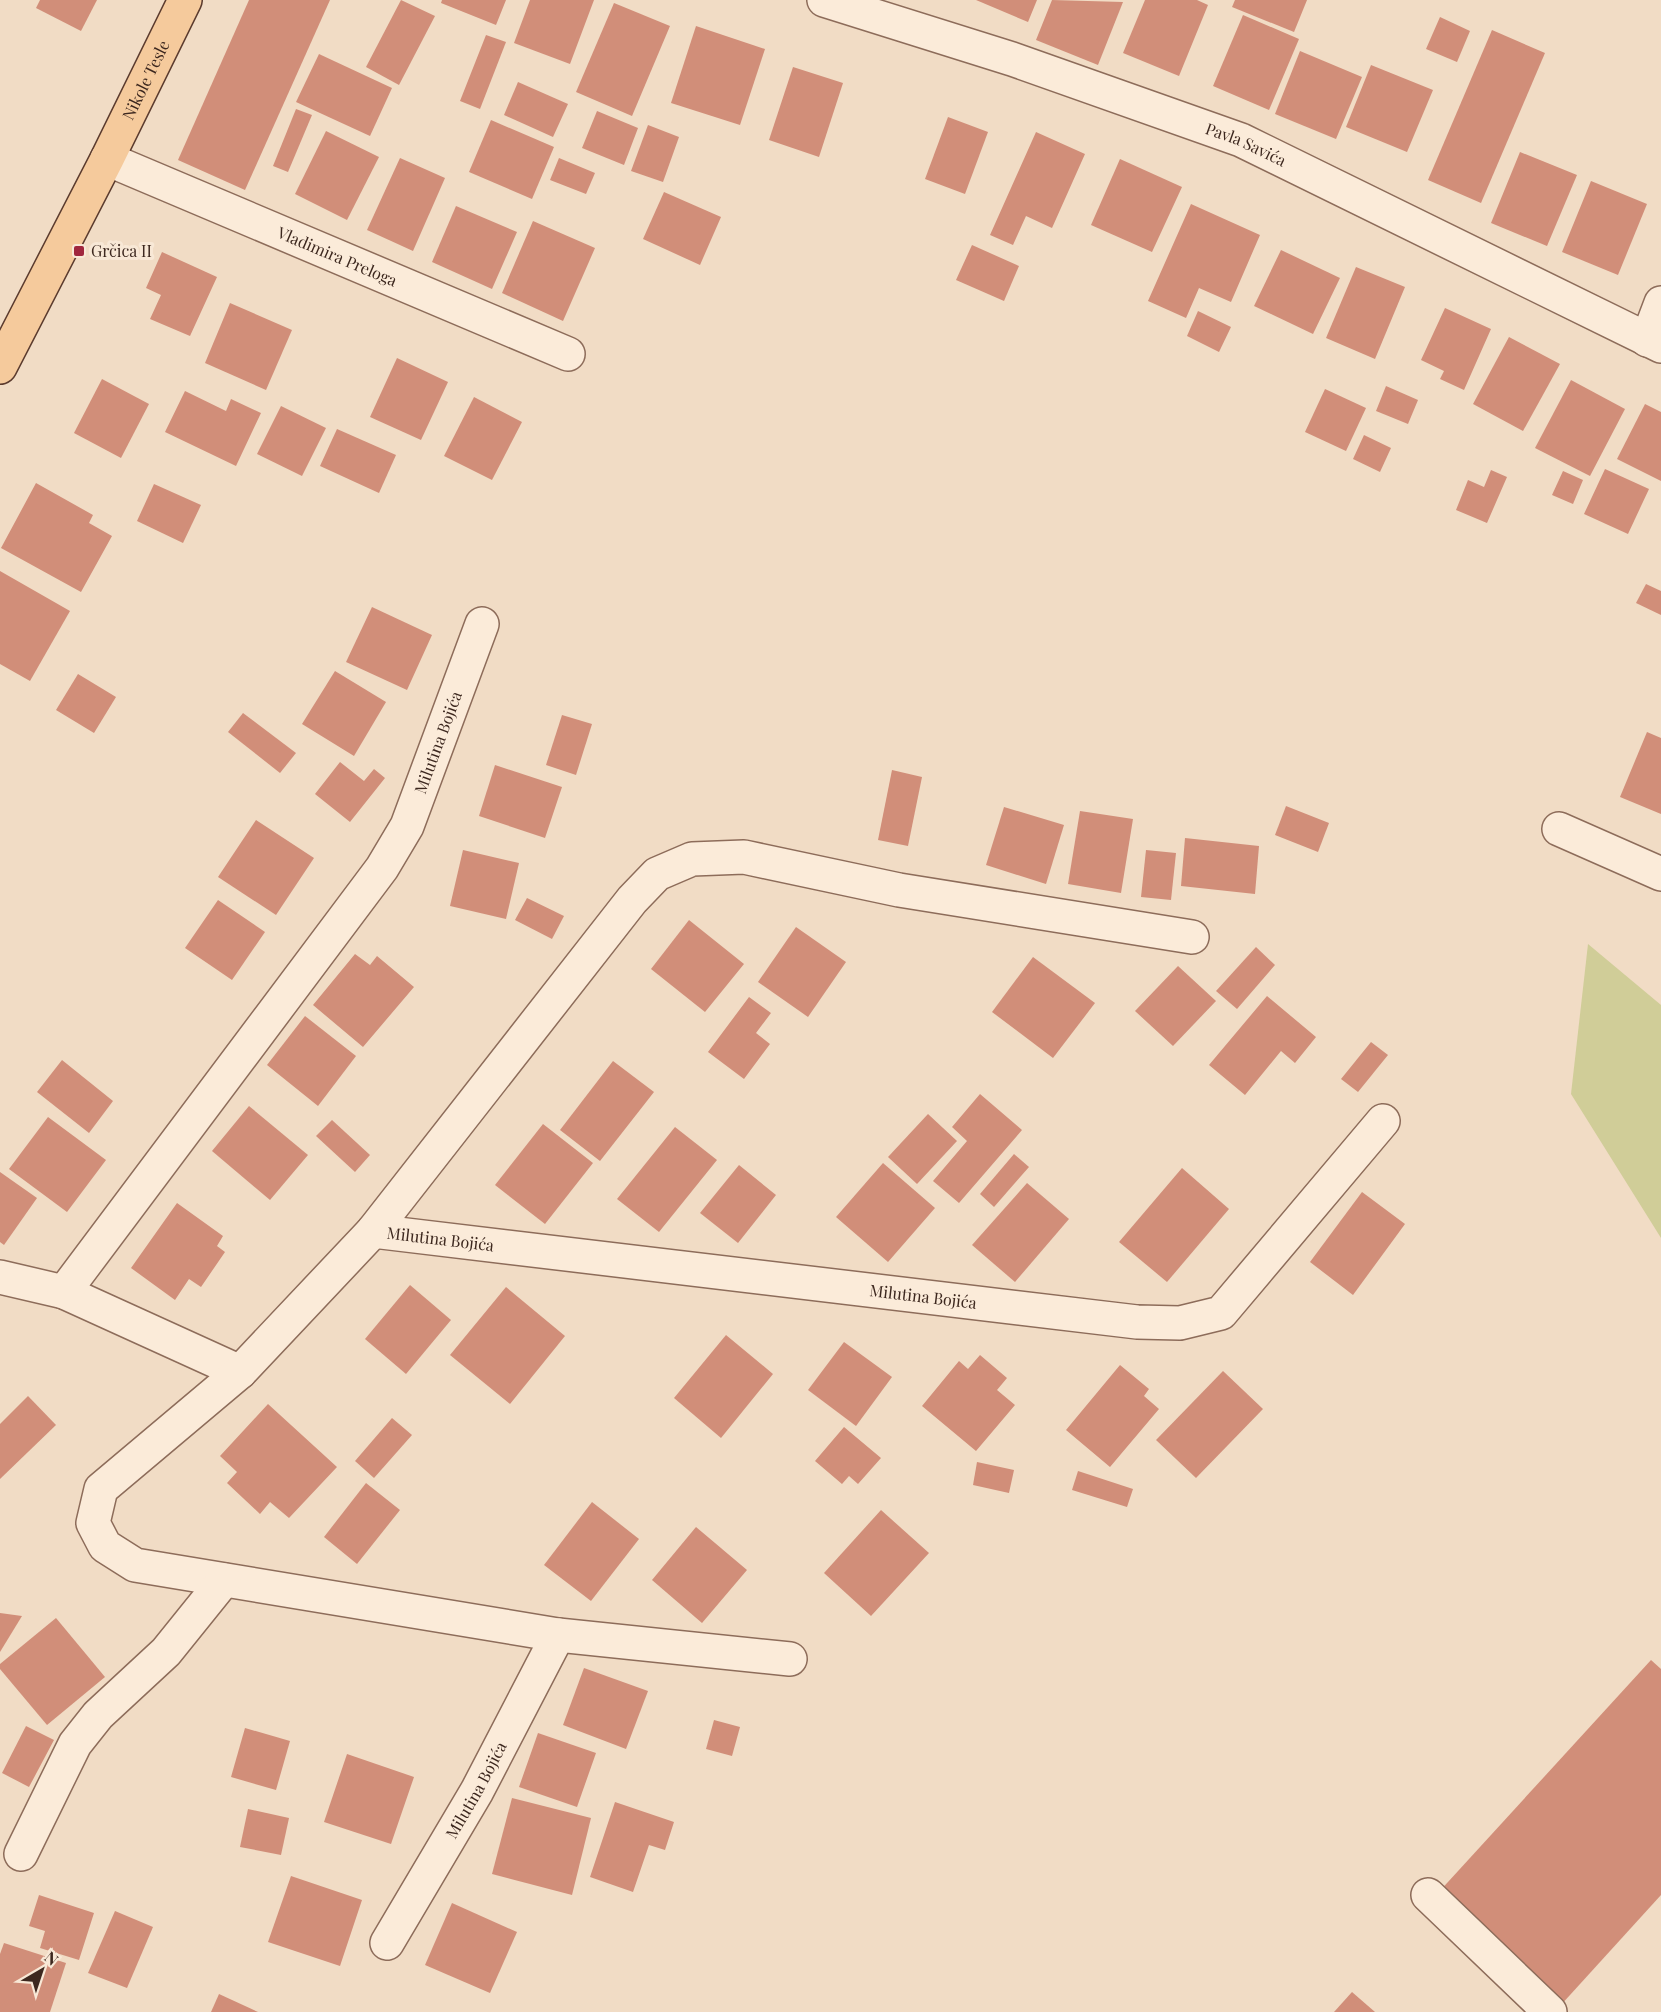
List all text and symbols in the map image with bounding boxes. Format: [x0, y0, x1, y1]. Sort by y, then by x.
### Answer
street label: Nikole Tesle [117, 36, 174, 123]
street label: Pavla Savića [1203, 117, 1290, 171]
street label: Vladimira Preloga [273, 221, 401, 291]
place label: Grčica II [91, 240, 152, 261]
marker: Grčica II [72, 244, 86, 258]
street label: Milutina Bojića [409, 688, 466, 796]
street label: Milutina Bojića [386, 1222, 495, 1255]
street label: Milutina Bojića [868, 1279, 978, 1313]
street label: Milutina Bojića [440, 1738, 511, 1842]
north arrow [12, 1940, 72, 2000]
text: N [41, 1946, 63, 1970]

